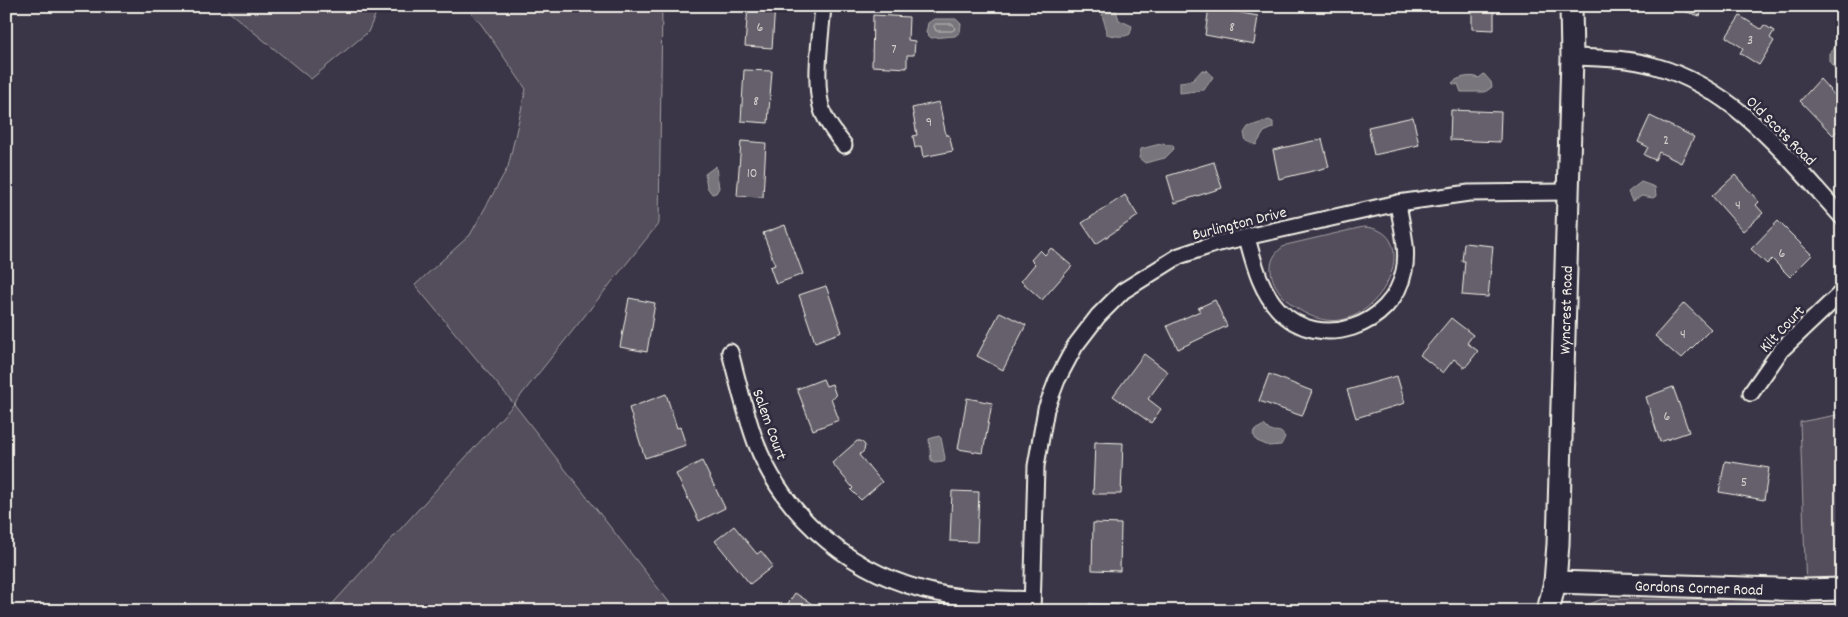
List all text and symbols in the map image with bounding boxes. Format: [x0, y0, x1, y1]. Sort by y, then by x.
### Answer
house number: 6 [757, 18, 764, 38]
house number: 8 [1229, 18, 1235, 38]
house number: 3 [1747, 31, 1753, 51]
house number: 7 [891, 40, 897, 60]
street label: Old Scots Road [1740, 91, 1821, 172]
house number: 8 [753, 92, 759, 112]
house number: 9 [926, 113, 932, 133]
house number: 2 [1663, 131, 1669, 151]
house number: 10 [747, 164, 757, 184]
house number: 4 [1735, 196, 1741, 216]
street label: Burlington Drive [1190, 202, 1289, 247]
house number: 6 [1779, 244, 1786, 264]
street label: Wyncrest Road [1554, 265, 1580, 355]
street label: Kilt Court [1755, 301, 1811, 359]
house number: 4 [1680, 325, 1686, 345]
street label: Salem Court [745, 386, 792, 464]
house number: 6 [1664, 407, 1671, 427]
house number: 5 [1741, 473, 1747, 493]
street label: Gordons Corner Road [1634, 576, 1763, 603]

